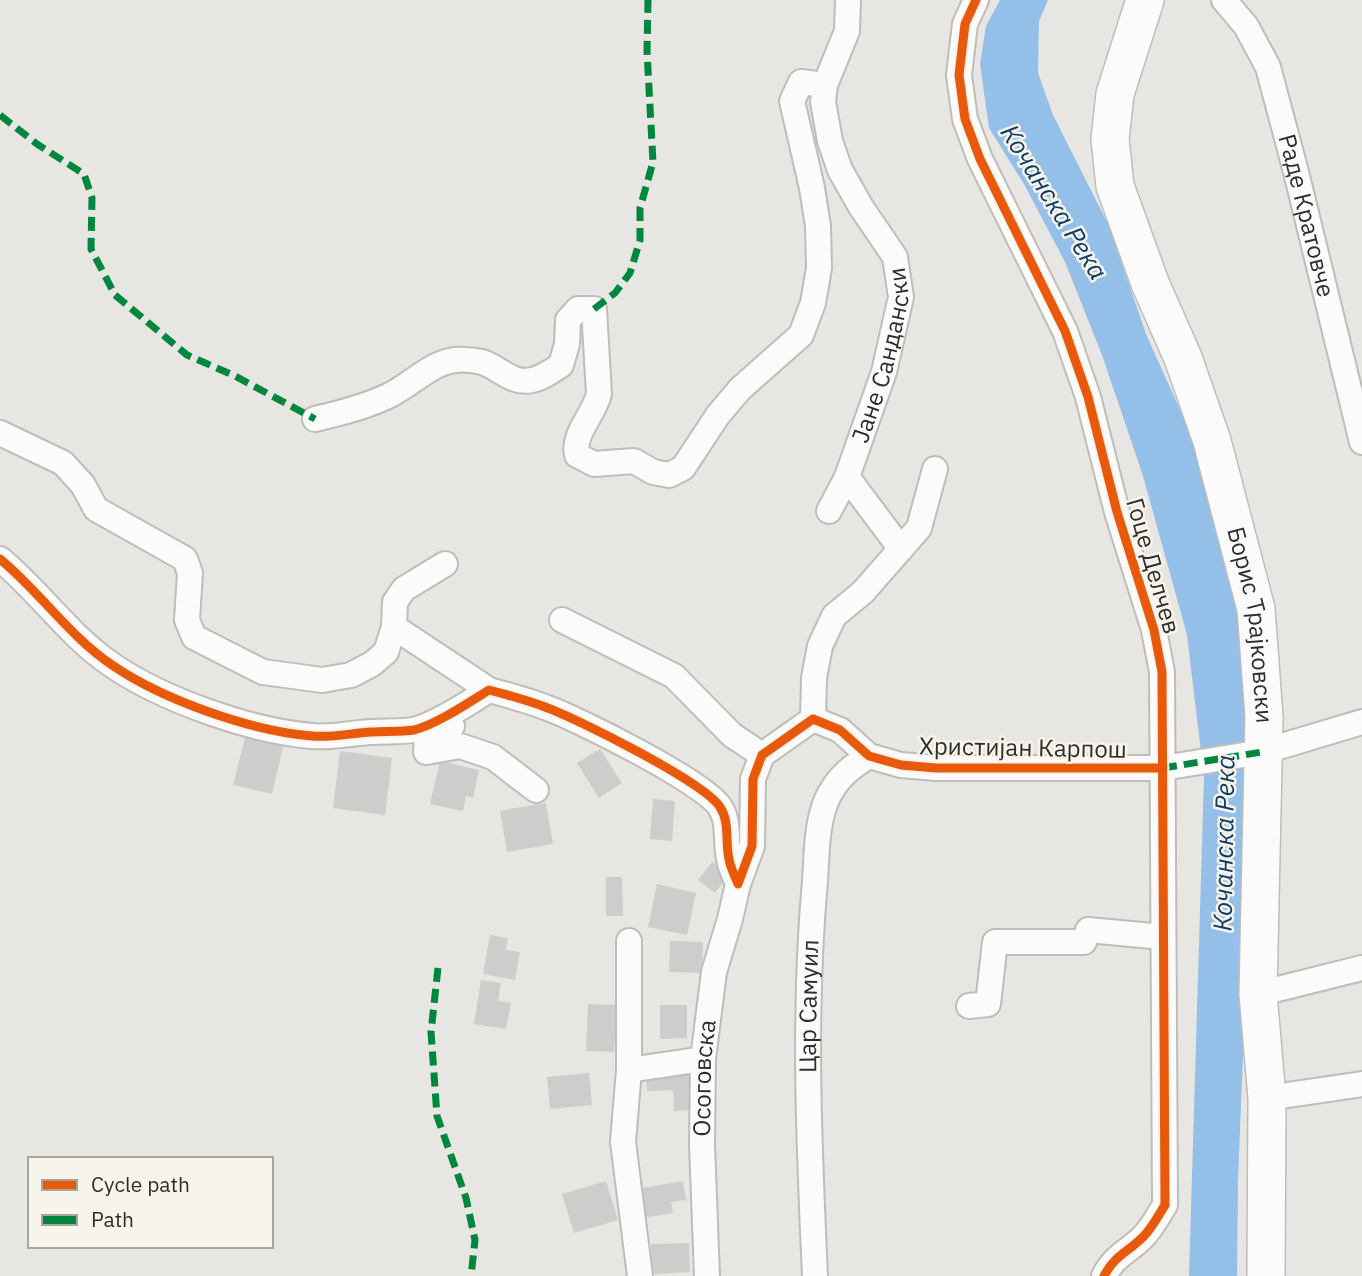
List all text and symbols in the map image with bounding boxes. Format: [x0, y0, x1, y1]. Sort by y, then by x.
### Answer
water label: Кочанска Река [994, 117, 1116, 285]
street label: Раде Кратовче [1272, 130, 1343, 300]
street label: Јане Сандански [843, 265, 916, 447]
street label: Гоце Делчев [1119, 494, 1189, 637]
street label: Борис Трајковски [1220, 523, 1281, 724]
street label: Христијан Карпош [919, 729, 1127, 765]
water label: Кочанска Река [1204, 754, 1242, 932]
street label: Цар Самуил [791, 938, 826, 1073]
street label: Осоговска [685, 1018, 723, 1137]
legend [28, 1157, 273, 1248]
text: Cycle path [91, 1170, 190, 1198]
text: Path [91, 1205, 134, 1233]

